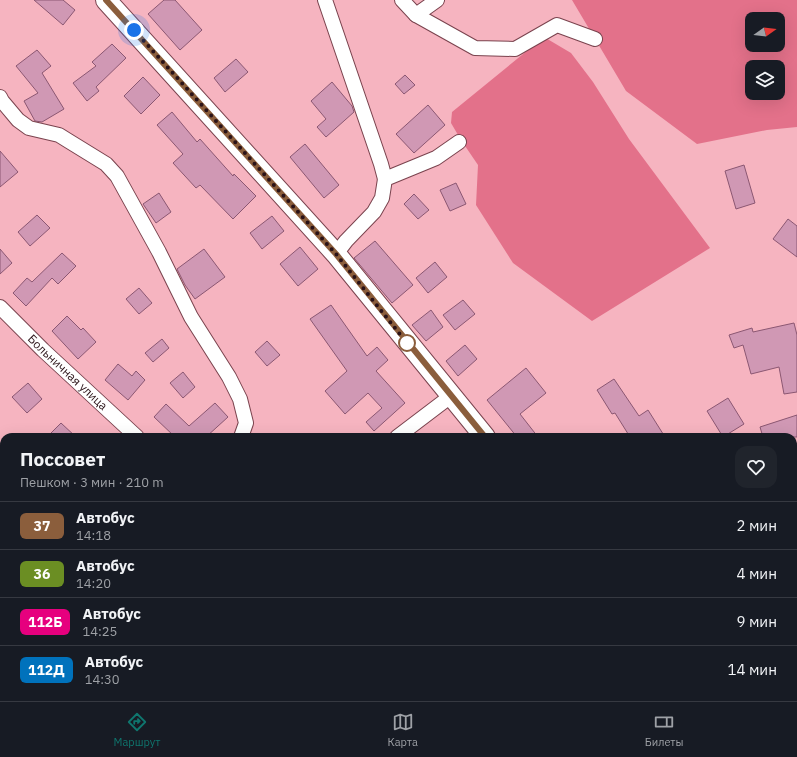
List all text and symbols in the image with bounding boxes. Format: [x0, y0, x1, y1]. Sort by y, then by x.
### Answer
north arrow [745, 12, 785, 52]
map controls [745, 12, 785, 100]
your location [124, 20, 144, 40]
button: layers [745, 60, 785, 100]
street label: Больничная улица [25, 331, 111, 413]
unlabelled marker [398, 334, 416, 352]
button: heart [735, 446, 777, 488]
text: Поссовет [20, 447, 105, 471]
text: Пешком · 3 мин · 210 m [20, 474, 164, 491]
text: Автобус [76, 508, 135, 527]
text: 2 мин [736, 516, 777, 535]
text: 37 [34, 517, 50, 535]
text: 14:18 [76, 527, 111, 544]
text: Автобус [76, 556, 135, 575]
text: 4 мин [736, 564, 777, 583]
text: 36 [34, 565, 50, 583]
text: 14:20 [76, 575, 111, 592]
text: Автобус [82, 604, 141, 623]
text: 9 мин [736, 612, 777, 631]
text: 112Б [28, 613, 62, 631]
text: 14:25 [82, 623, 117, 640]
text: Автобус [85, 652, 143, 671]
text: 14 мин [727, 660, 777, 679]
text: 112Д [28, 661, 65, 679]
text: 14:30 [85, 671, 120, 688]
tab: Маршрут [113, 711, 161, 749]
tab: Карта [388, 711, 418, 749]
tab: Билеты [645, 711, 683, 749]

